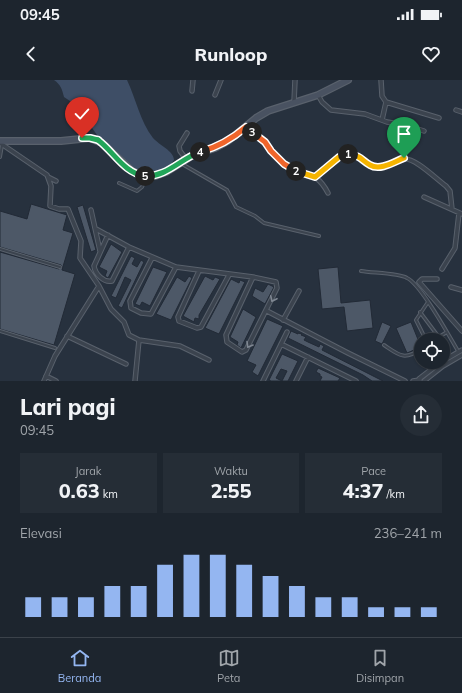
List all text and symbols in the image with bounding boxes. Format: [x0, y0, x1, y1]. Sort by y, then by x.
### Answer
text: 09:45 [20, 5, 60, 24]
icon: back [20, 43, 42, 65]
text: Runloop [195, 43, 267, 66]
icon: heart [420, 43, 442, 65]
pin [65, 97, 99, 138]
icon: check [71, 103, 93, 125]
pin [387, 117, 421, 158]
pin: 3 [242, 122, 262, 142]
icon: arrive [393, 123, 415, 145]
text: 3 [249, 125, 255, 139]
pin: 4 [190, 142, 210, 162]
pin: 1 [338, 144, 358, 164]
text: 4 [197, 145, 203, 159]
text: 1 [345, 147, 351, 161]
pin: 2 [286, 161, 306, 181]
text: 2 [293, 164, 299, 178]
pin: 5 [135, 166, 155, 186]
text: 5 [142, 169, 148, 183]
one-way arrow [270, 295, 278, 302]
map controls [414, 333, 450, 369]
button: locate [414, 333, 450, 369]
one-way arrow [246, 341, 253, 348]
text: Lari pagi [20, 393, 115, 421]
button: share [400, 394, 442, 436]
text: 09:45 [20, 422, 54, 438]
text: Jarak [75, 464, 102, 478]
text: Waktu [214, 464, 248, 478]
text: Pace [361, 464, 386, 478]
text: 0.63 [59, 478, 100, 503]
text: 2:55 [210, 478, 252, 503]
text: 4:37 [342, 478, 384, 503]
text: km [100, 487, 118, 501]
text: /km [384, 487, 405, 501]
text: Elevasi [20, 525, 62, 541]
text: 236–241 m [374, 525, 442, 541]
tab: Beranda [58, 647, 101, 685]
tab: Peta [217, 647, 240, 685]
tab: Disimpan [356, 647, 404, 685]

